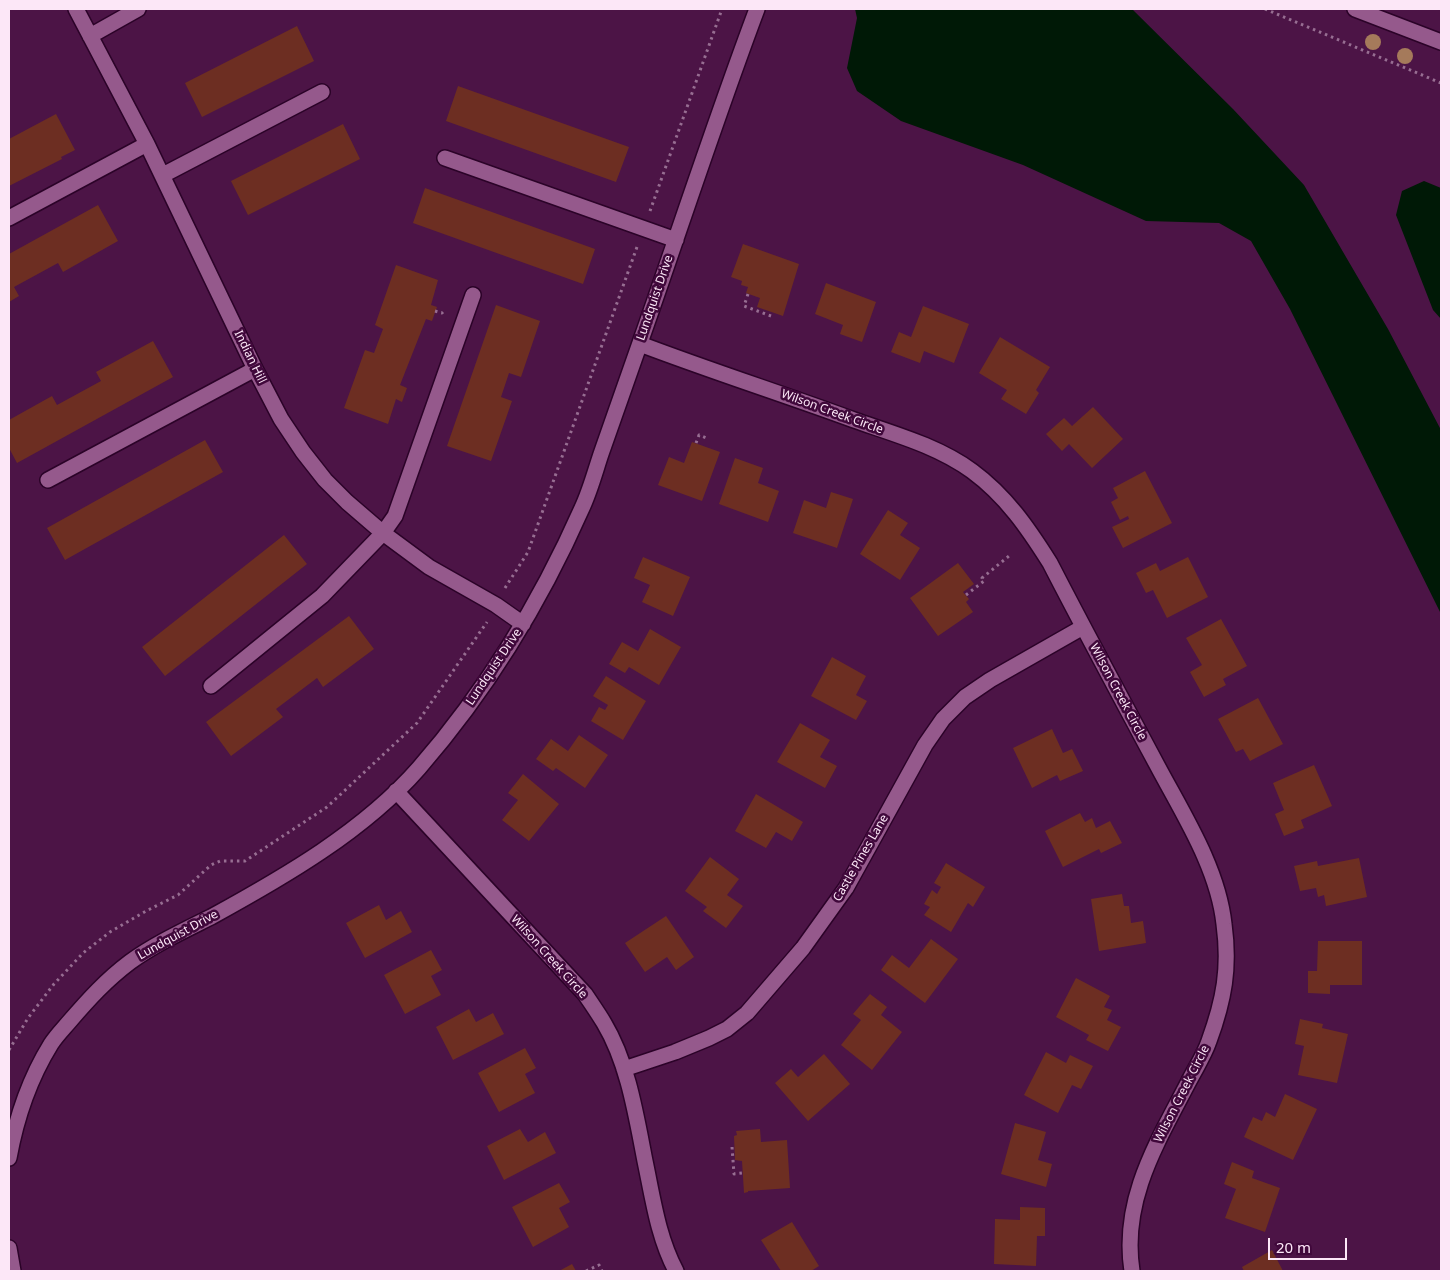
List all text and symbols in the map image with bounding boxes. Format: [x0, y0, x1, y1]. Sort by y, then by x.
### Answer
street label: Lundquist Drive [634, 253, 676, 343]
street label: Indian Hill [231, 328, 269, 386]
street label: Wilson Creek Circle [779, 387, 885, 437]
street label: Lundquist Drive [463, 626, 525, 708]
street label: Wilson Creek Circle [1086, 641, 1150, 743]
street label: Castle Pines Lane [830, 812, 892, 904]
street label: Lundquist Drive [135, 907, 221, 963]
street label: Wilson Creek Circle [508, 912, 590, 1002]
street label: Wilson Creek Circle [1151, 1043, 1213, 1145]
scale bar [1270, 1228, 1349, 1260]
text: 20 m [1276, 1237, 1311, 1257]

